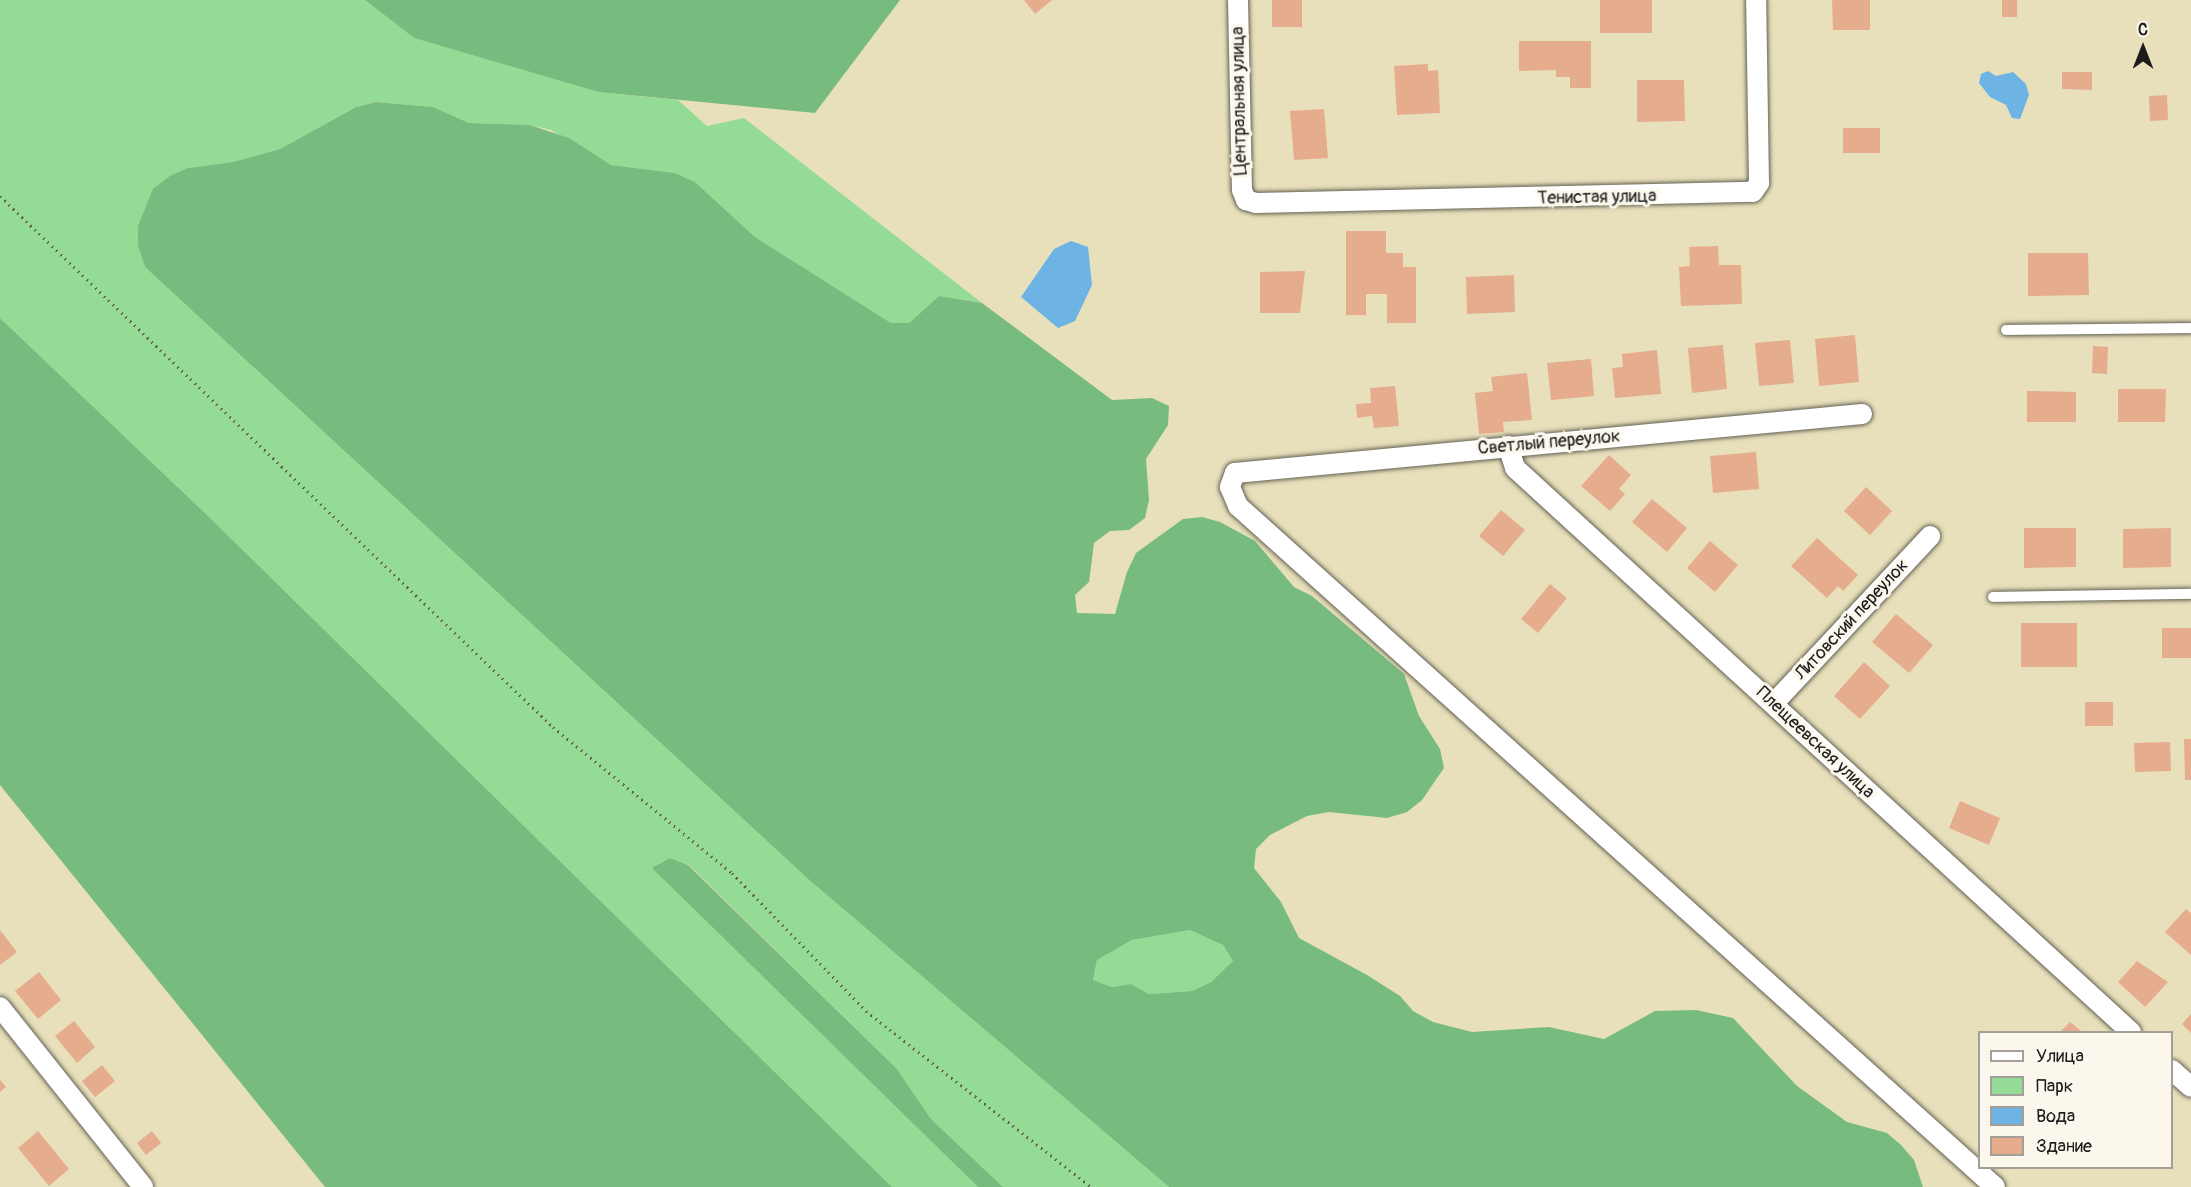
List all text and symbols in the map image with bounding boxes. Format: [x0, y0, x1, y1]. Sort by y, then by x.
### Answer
north arrow [2113, 18, 2173, 78]
text: С [2138, 20, 2148, 40]
street label: Центральная улица [1228, 26, 1252, 176]
street label: Тенистая улица [1537, 186, 1657, 210]
street label: Светлый переулок [1477, 426, 1621, 460]
street label: Литовский переулок [1791, 555, 1913, 685]
street label: Плещеевская улица [1751, 682, 1879, 804]
legend [1978, 1031, 2173, 1169]
text: Улица [2036, 1045, 2084, 1068]
text: Парк [2036, 1075, 2073, 1098]
text: Вода [2036, 1105, 2075, 1128]
text: Здание [2036, 1135, 2092, 1158]

